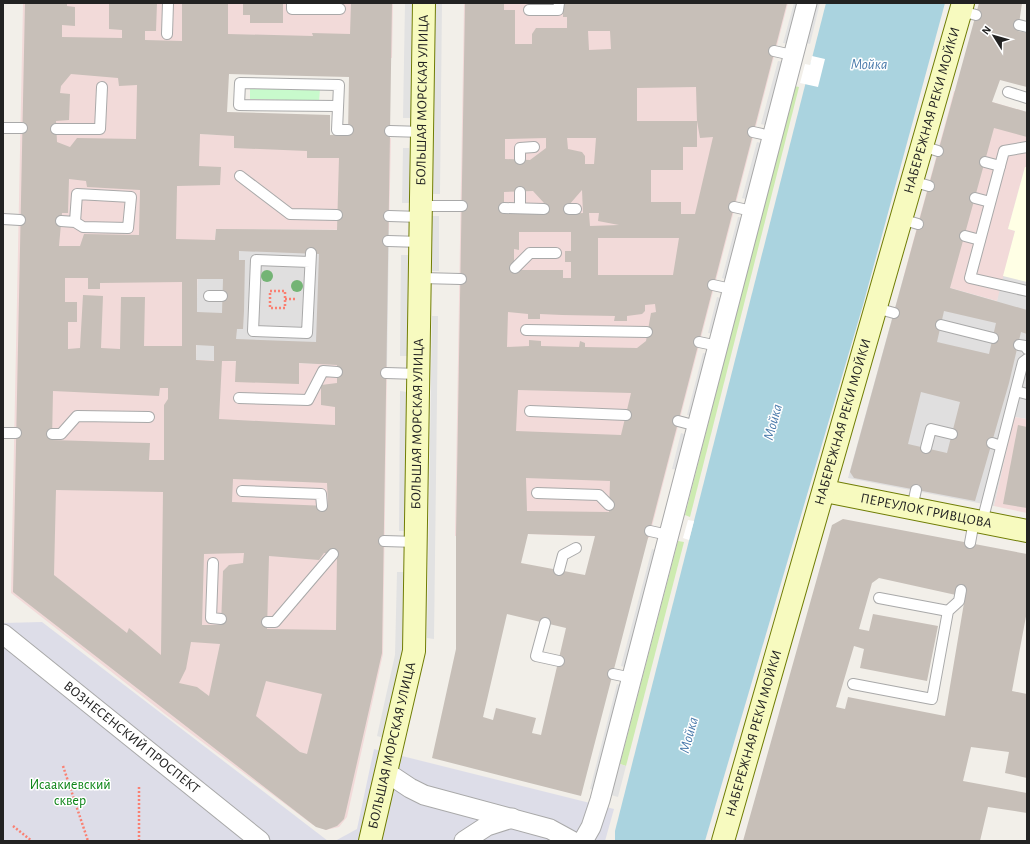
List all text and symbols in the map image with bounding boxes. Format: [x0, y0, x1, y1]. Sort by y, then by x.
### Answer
street label: БОЛЬШАЯ МОРСКАЯ УЛИЦА [414, 14, 431, 186]
north arrow [974, 16, 1014, 56]
text: N [980, 24, 993, 37]
street label: НАБЕРЕЖНАЯ РЕКИ МОЙКИ [902, 25, 963, 195]
water label: Мойка [851, 57, 887, 72]
street label: НАБЕРЕЖНАЯ РЕКИ МОЙКИ [813, 337, 874, 507]
street label: БОЛЬШАЯ МОРСКАЯ УЛИЦА [409, 338, 426, 510]
water label: Мойка [761, 402, 785, 442]
street label: ПЕРЕУЛОК ГРИВЦОВА [859, 491, 993, 531]
street label: НАБЕРЕЖНАЯ РЕКИ МОЙКИ [723, 648, 784, 818]
street label: БОЛЬШАЯ МОРСКАЯ УЛИЦА [366, 661, 418, 830]
street label: ВОЗНЕСЕНСКИЙ ПРОСПЕКТ [61, 679, 202, 797]
water label: Мойка [677, 715, 701, 755]
park label: Исаакиевский сквер [29, 778, 111, 808]

